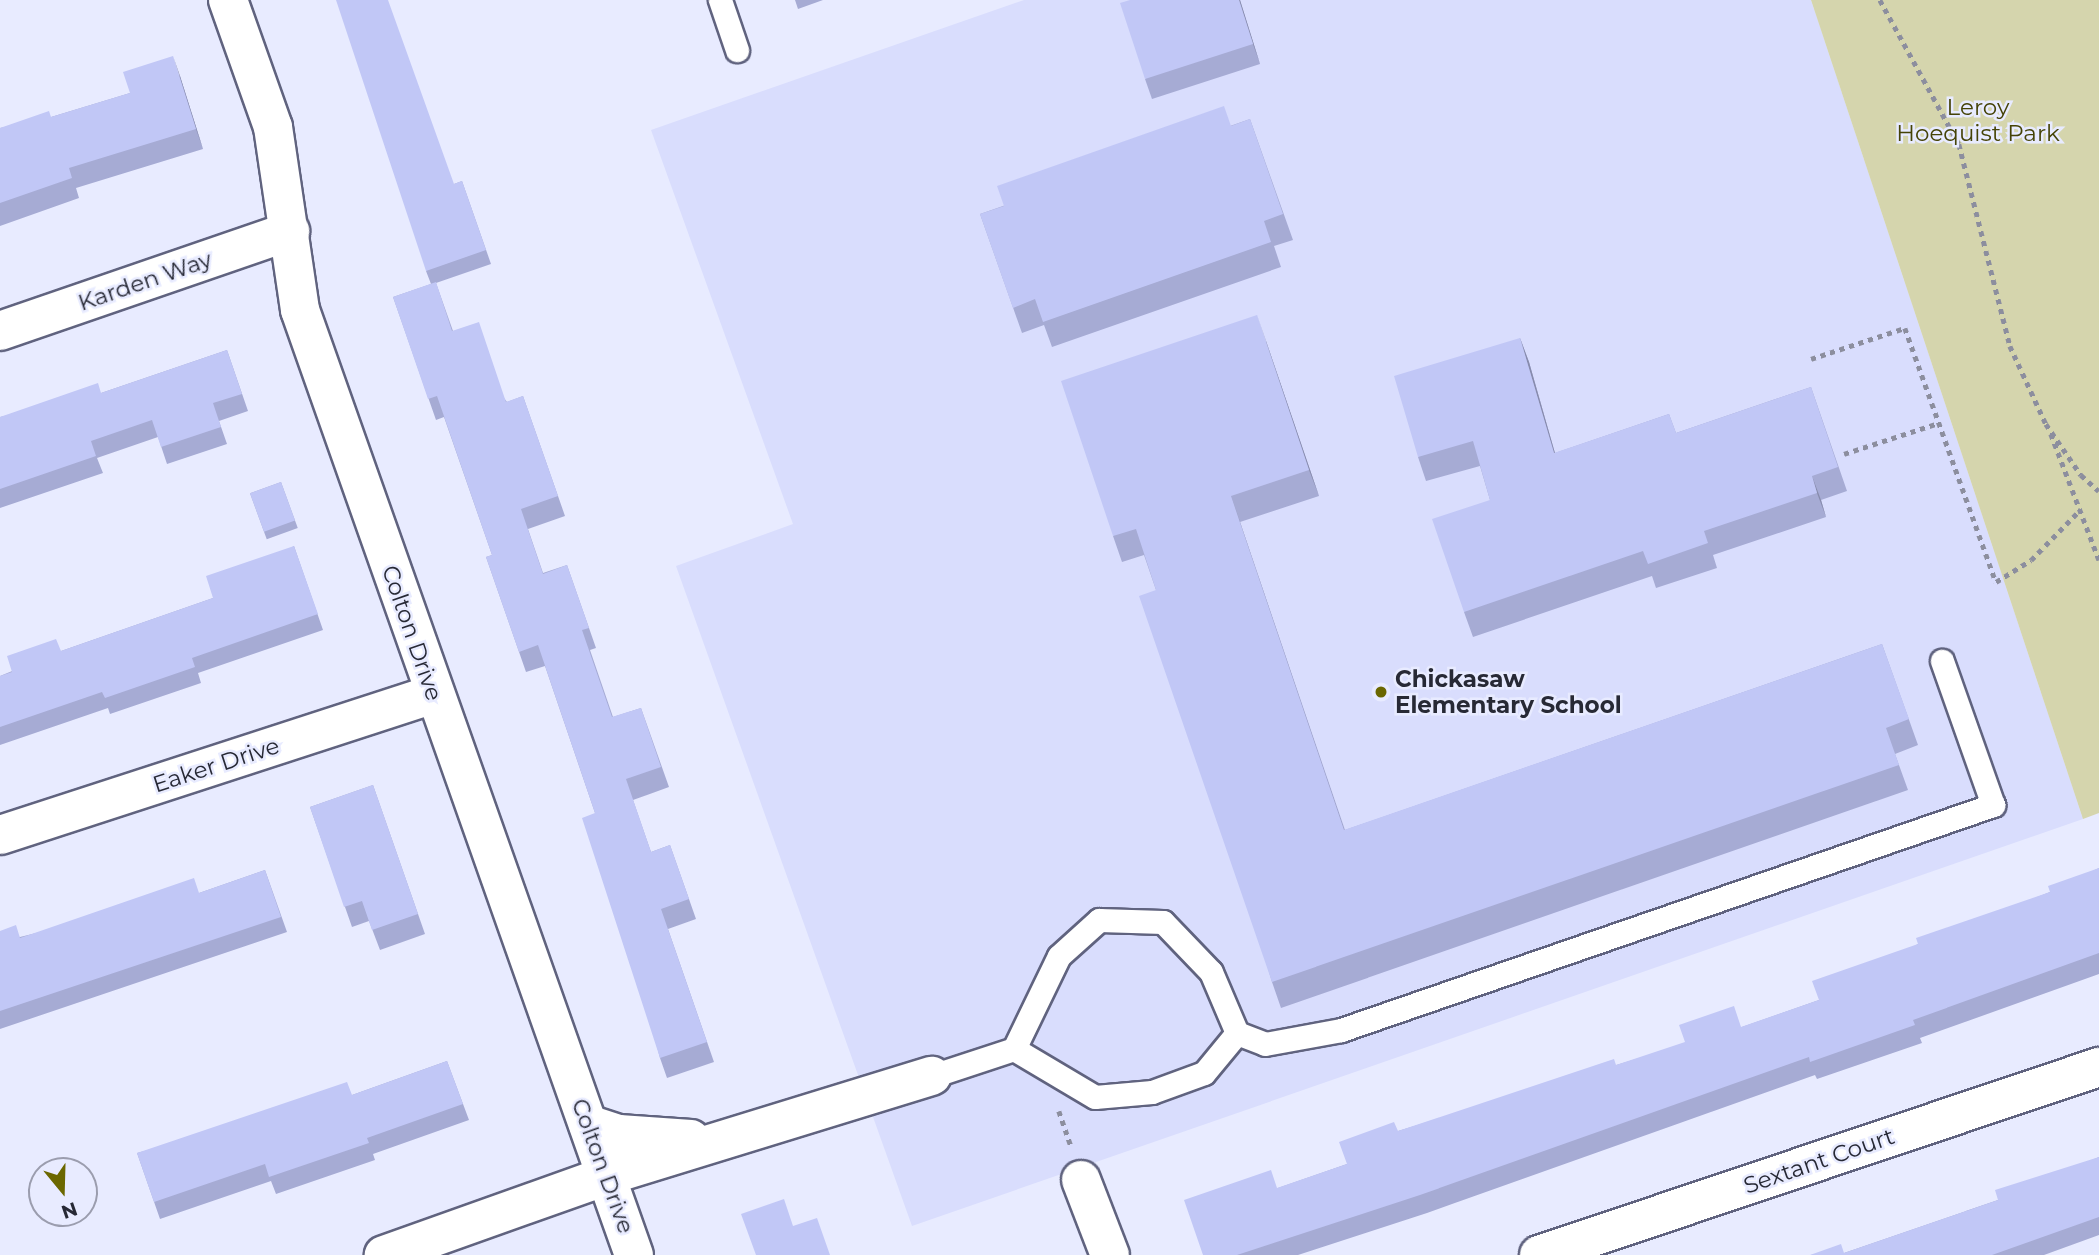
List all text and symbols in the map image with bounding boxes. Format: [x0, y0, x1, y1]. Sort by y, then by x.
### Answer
park label: Leroy Hoequist Park [1896, 93, 2060, 147]
street label: Karden Way [75, 245, 215, 317]
street label: Colton Drive [376, 562, 448, 704]
place label: Chickasaw Elementary School [1395, 665, 1622, 719]
marker: Chickasaw Elementary School [1373, 684, 1389, 700]
street label: Eaker Drive [149, 732, 283, 798]
street label: Colton Drive [566, 1095, 640, 1237]
street label: Sextant Court [1740, 1122, 1898, 1200]
north arrow [28, 1157, 98, 1227]
text: N [58, 1197, 80, 1224]

